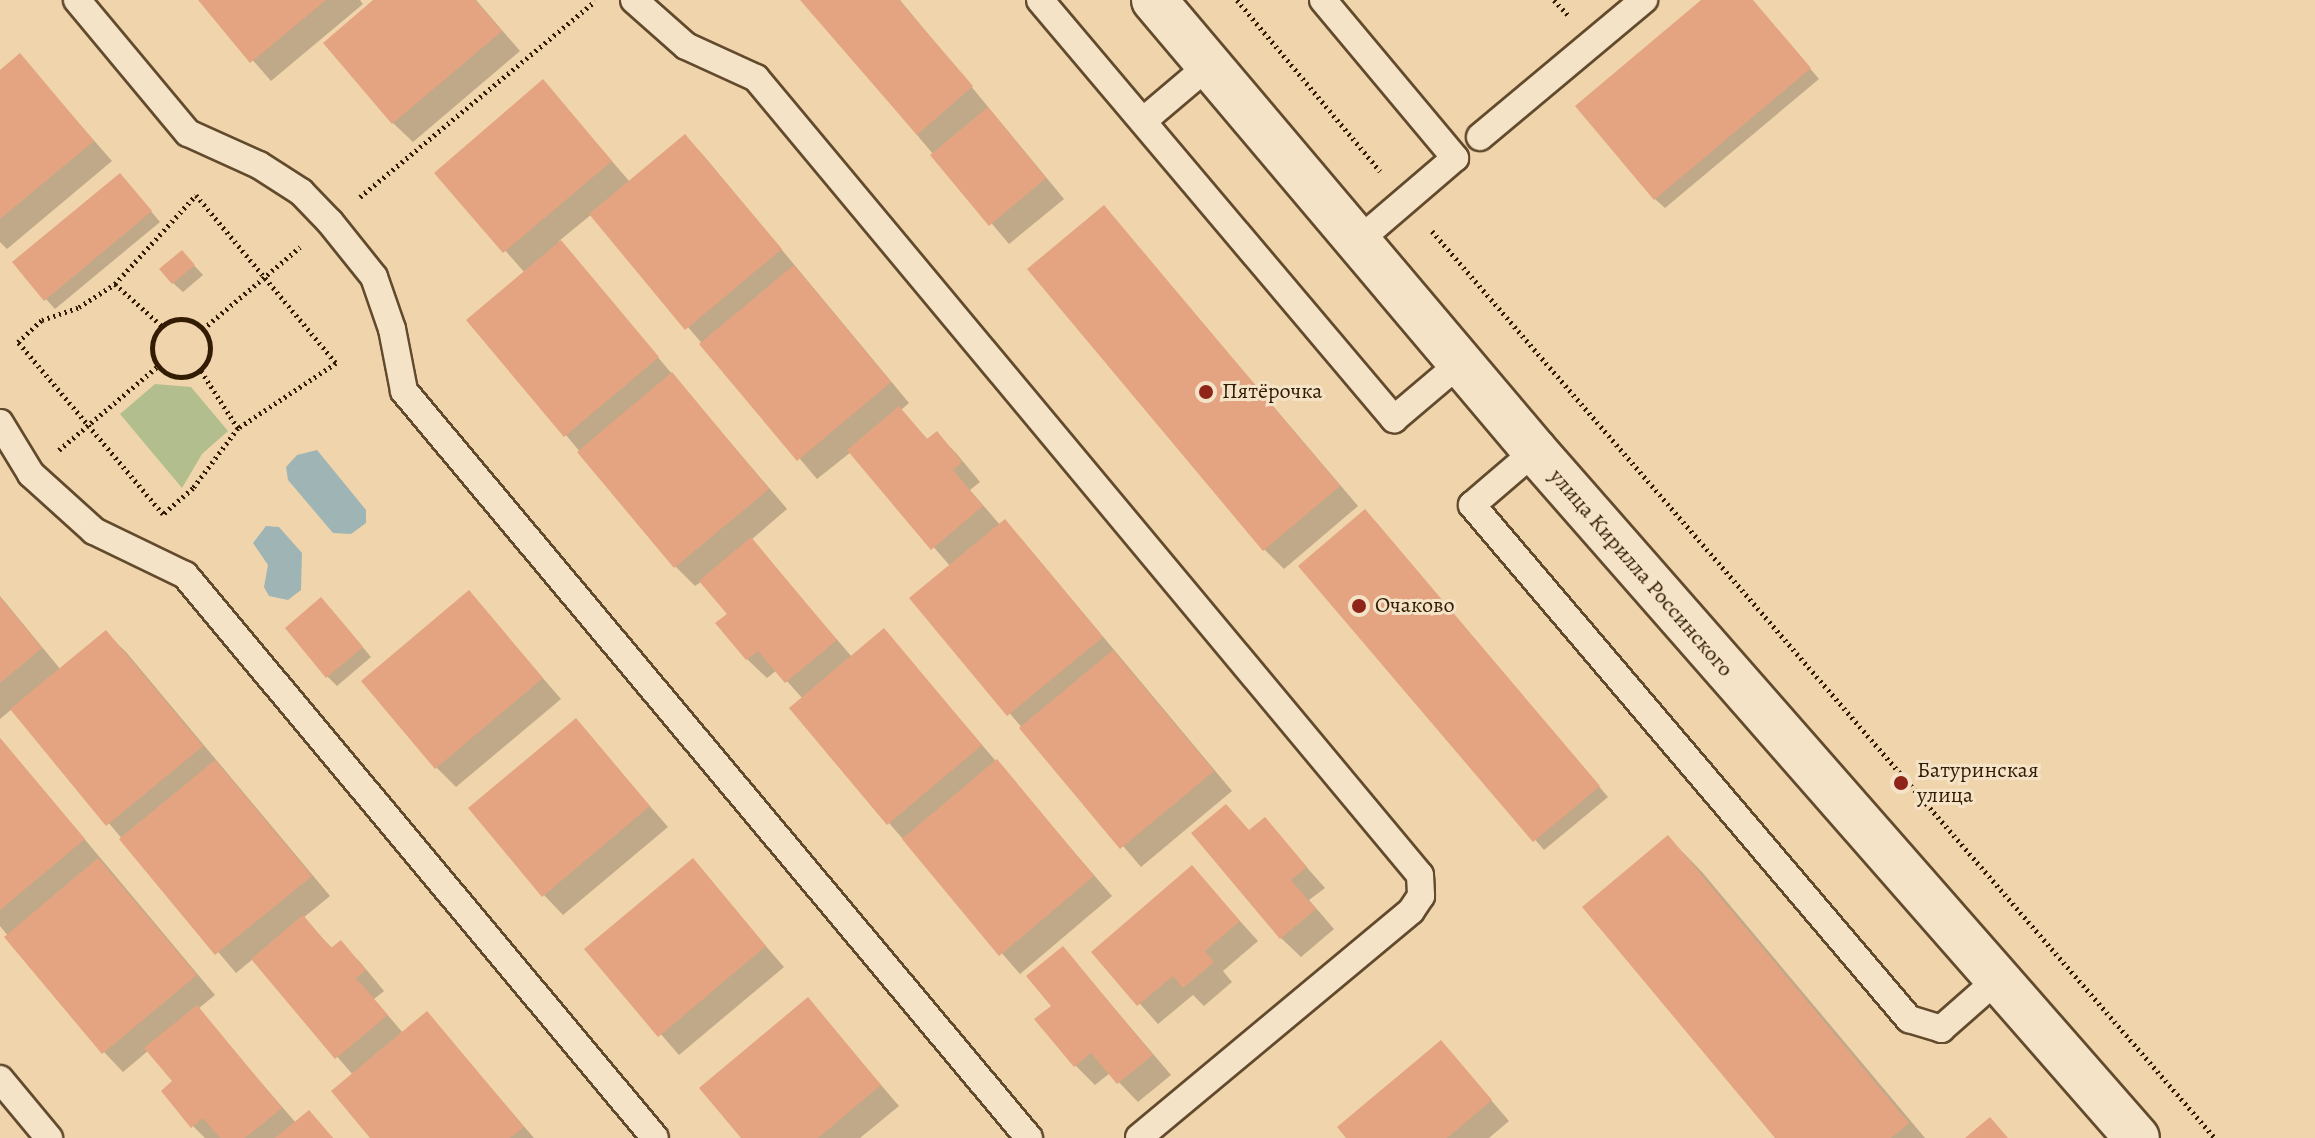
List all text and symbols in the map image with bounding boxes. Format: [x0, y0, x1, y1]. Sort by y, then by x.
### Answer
place label: Пятёрочка [1222, 379, 1322, 405]
marker: Пятёрочка [1197, 383, 1215, 401]
street label: улица Кирилла Россинского [1543, 464, 1739, 682]
place label: Очаково [1375, 593, 1455, 619]
marker: Очаково [1350, 597, 1368, 615]
place label: Батуринская улица [1917, 757, 2039, 808]
marker: Батуринская улица [1892, 774, 1910, 792]

